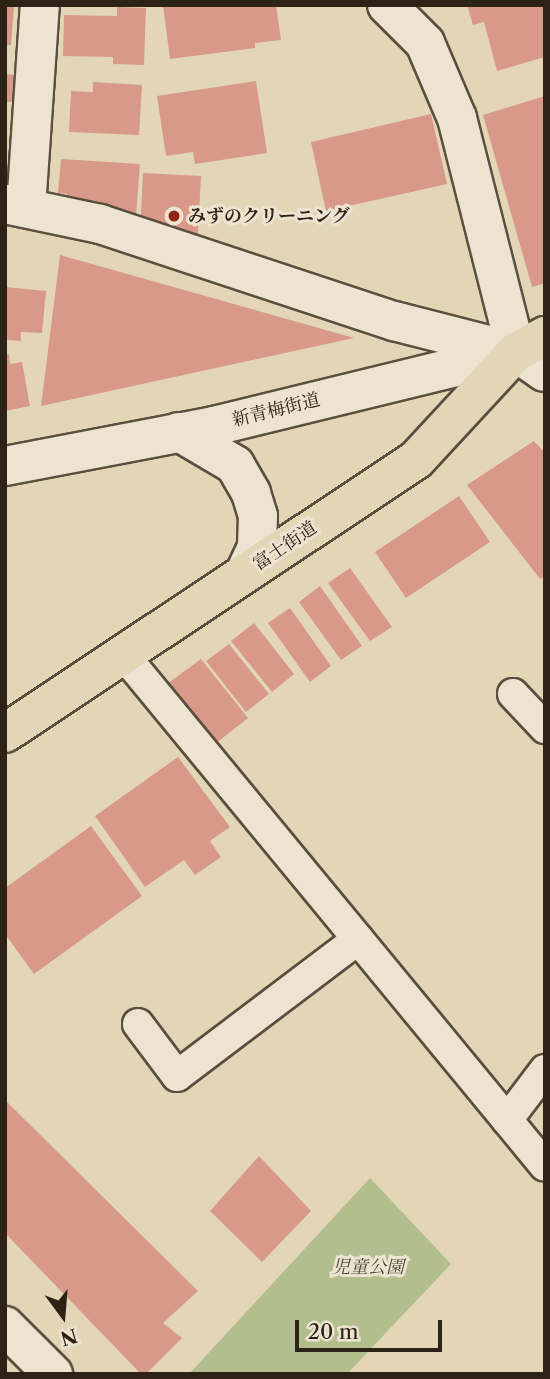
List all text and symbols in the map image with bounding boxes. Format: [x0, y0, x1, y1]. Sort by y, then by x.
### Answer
place label: みずのクリーニング [188, 205, 350, 227]
marker: みずのクリーニング [166, 208, 182, 224]
street label: 新青梅街道 [230, 389, 322, 431]
street label: 富士街道 [249, 517, 321, 575]
park label: 児童公園 [332, 1256, 404, 1278]
north arrow [28, 1281, 98, 1351]
scale bar [298, 1306, 445, 1350]
text: 20 m [308, 1319, 359, 1344]
text: N [58, 1323, 80, 1350]

